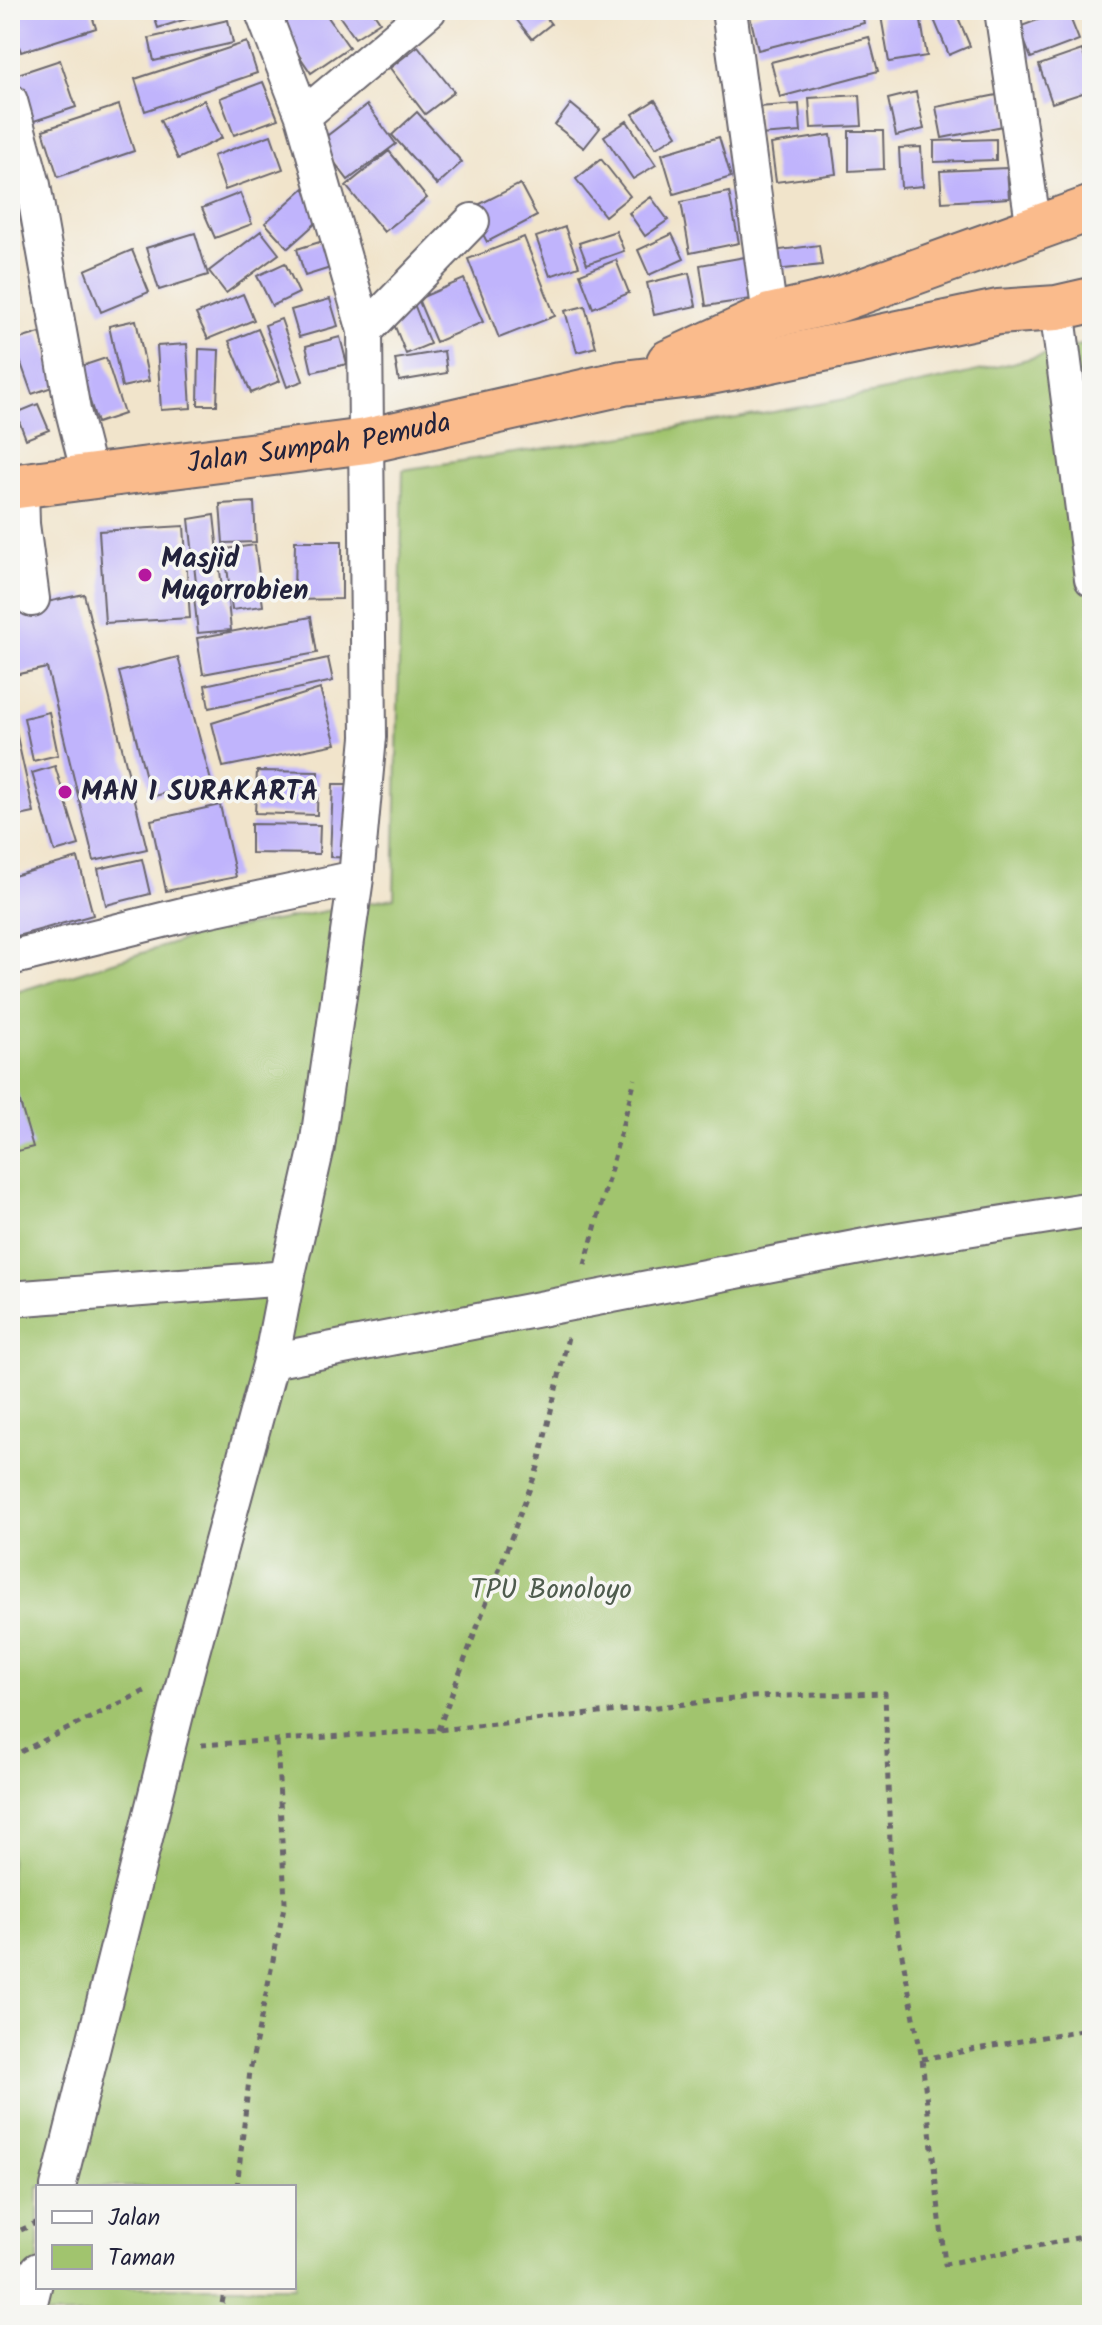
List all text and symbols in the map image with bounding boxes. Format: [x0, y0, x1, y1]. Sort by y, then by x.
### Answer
street label: Jalan Sumpah Pemuda [184, 400, 455, 486]
place label: Masjid Muqorrobien [161, 537, 308, 614]
marker: Masjid Muqorrobien [136, 566, 154, 584]
place label: MAN 1 SURAKARTA [81, 770, 318, 815]
marker: MAN 1 SURAKARTA [56, 783, 74, 801]
park label: TPU Bonoloyo [470, 1568, 632, 1613]
legend [36, 2185, 296, 2289]
text: Jalan [108, 2199, 160, 2238]
text: Taman [108, 2239, 175, 2278]

